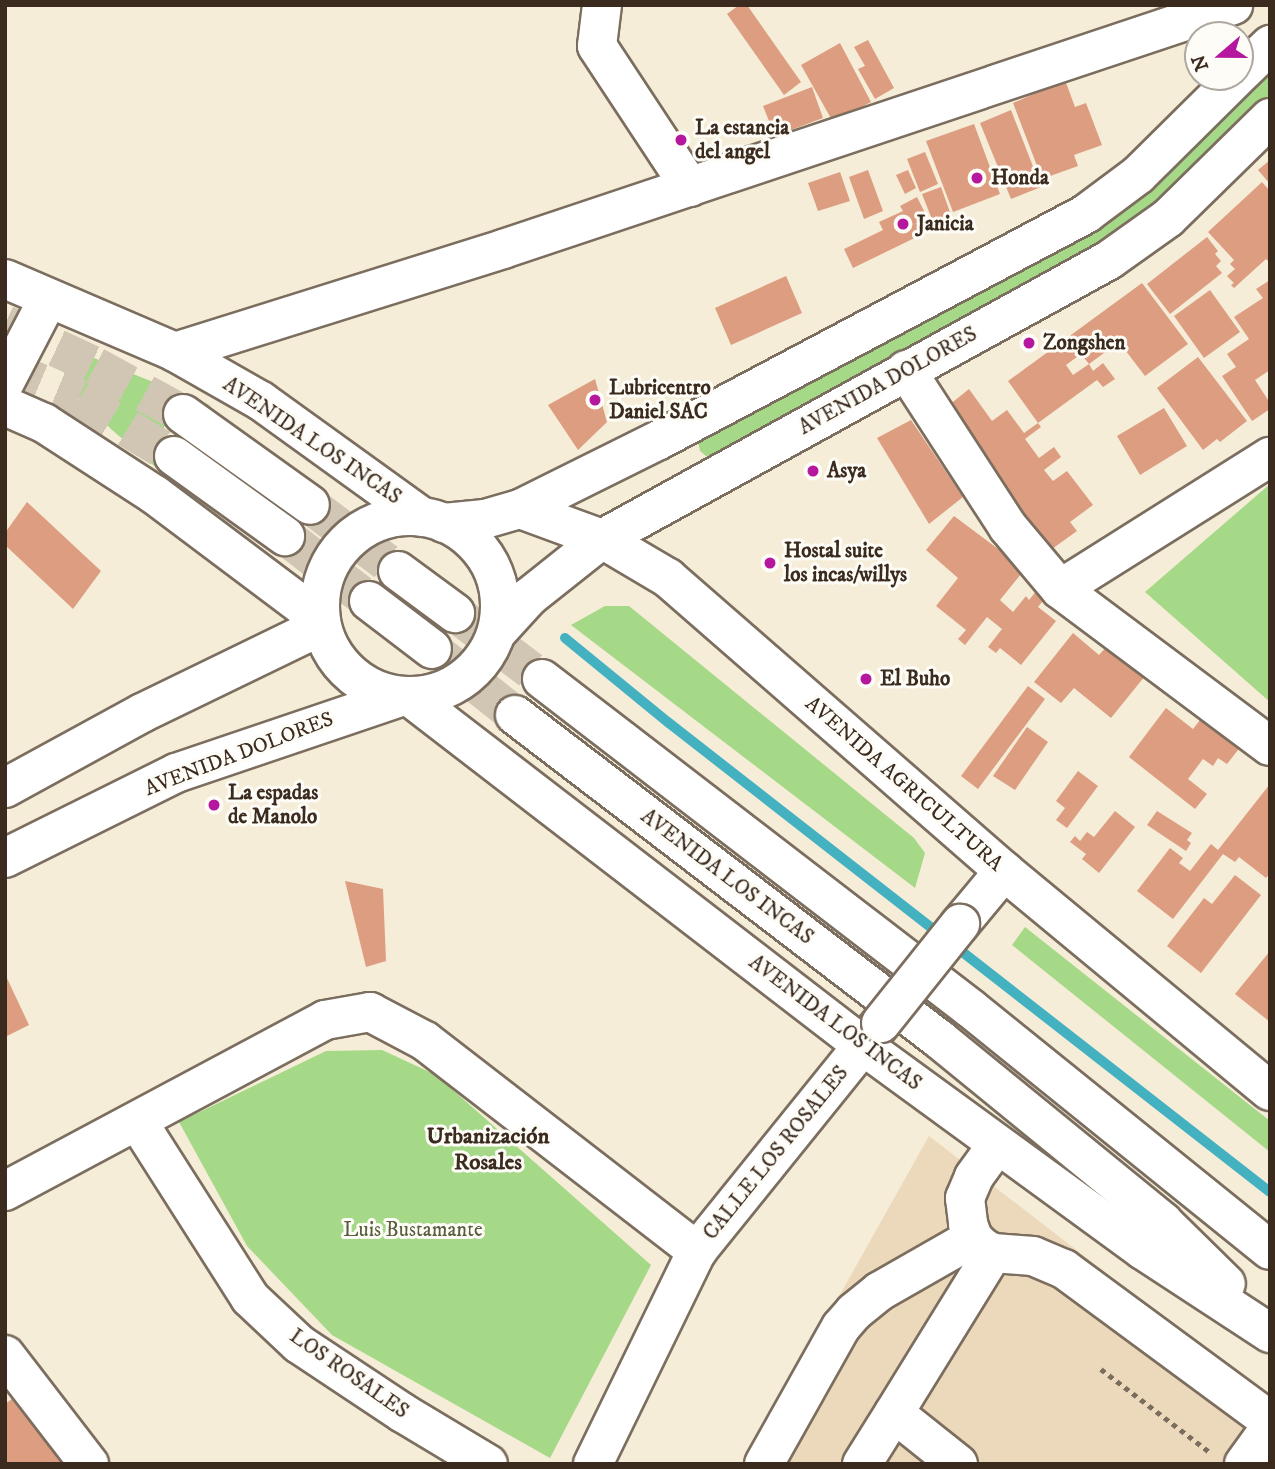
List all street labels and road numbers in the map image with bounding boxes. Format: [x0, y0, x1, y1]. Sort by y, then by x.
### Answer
street label: AVENIDA DOLORES [794, 321, 982, 441]
street label: AVENIDA LOS INCAS [218, 372, 406, 510]
street label: AVENIDA AGRICULTURA [800, 691, 1008, 877]
street label: AVENIDA DOLORES [141, 706, 337, 802]
street label: AVENIDA LOS INCAS [636, 804, 818, 950]
street label: AVENIDA LOS INCAS [744, 950, 926, 1096]
street label: CALLE LOS ROSALES [698, 1061, 854, 1245]
street label: LOS ROSALES [285, 1324, 413, 1424]

